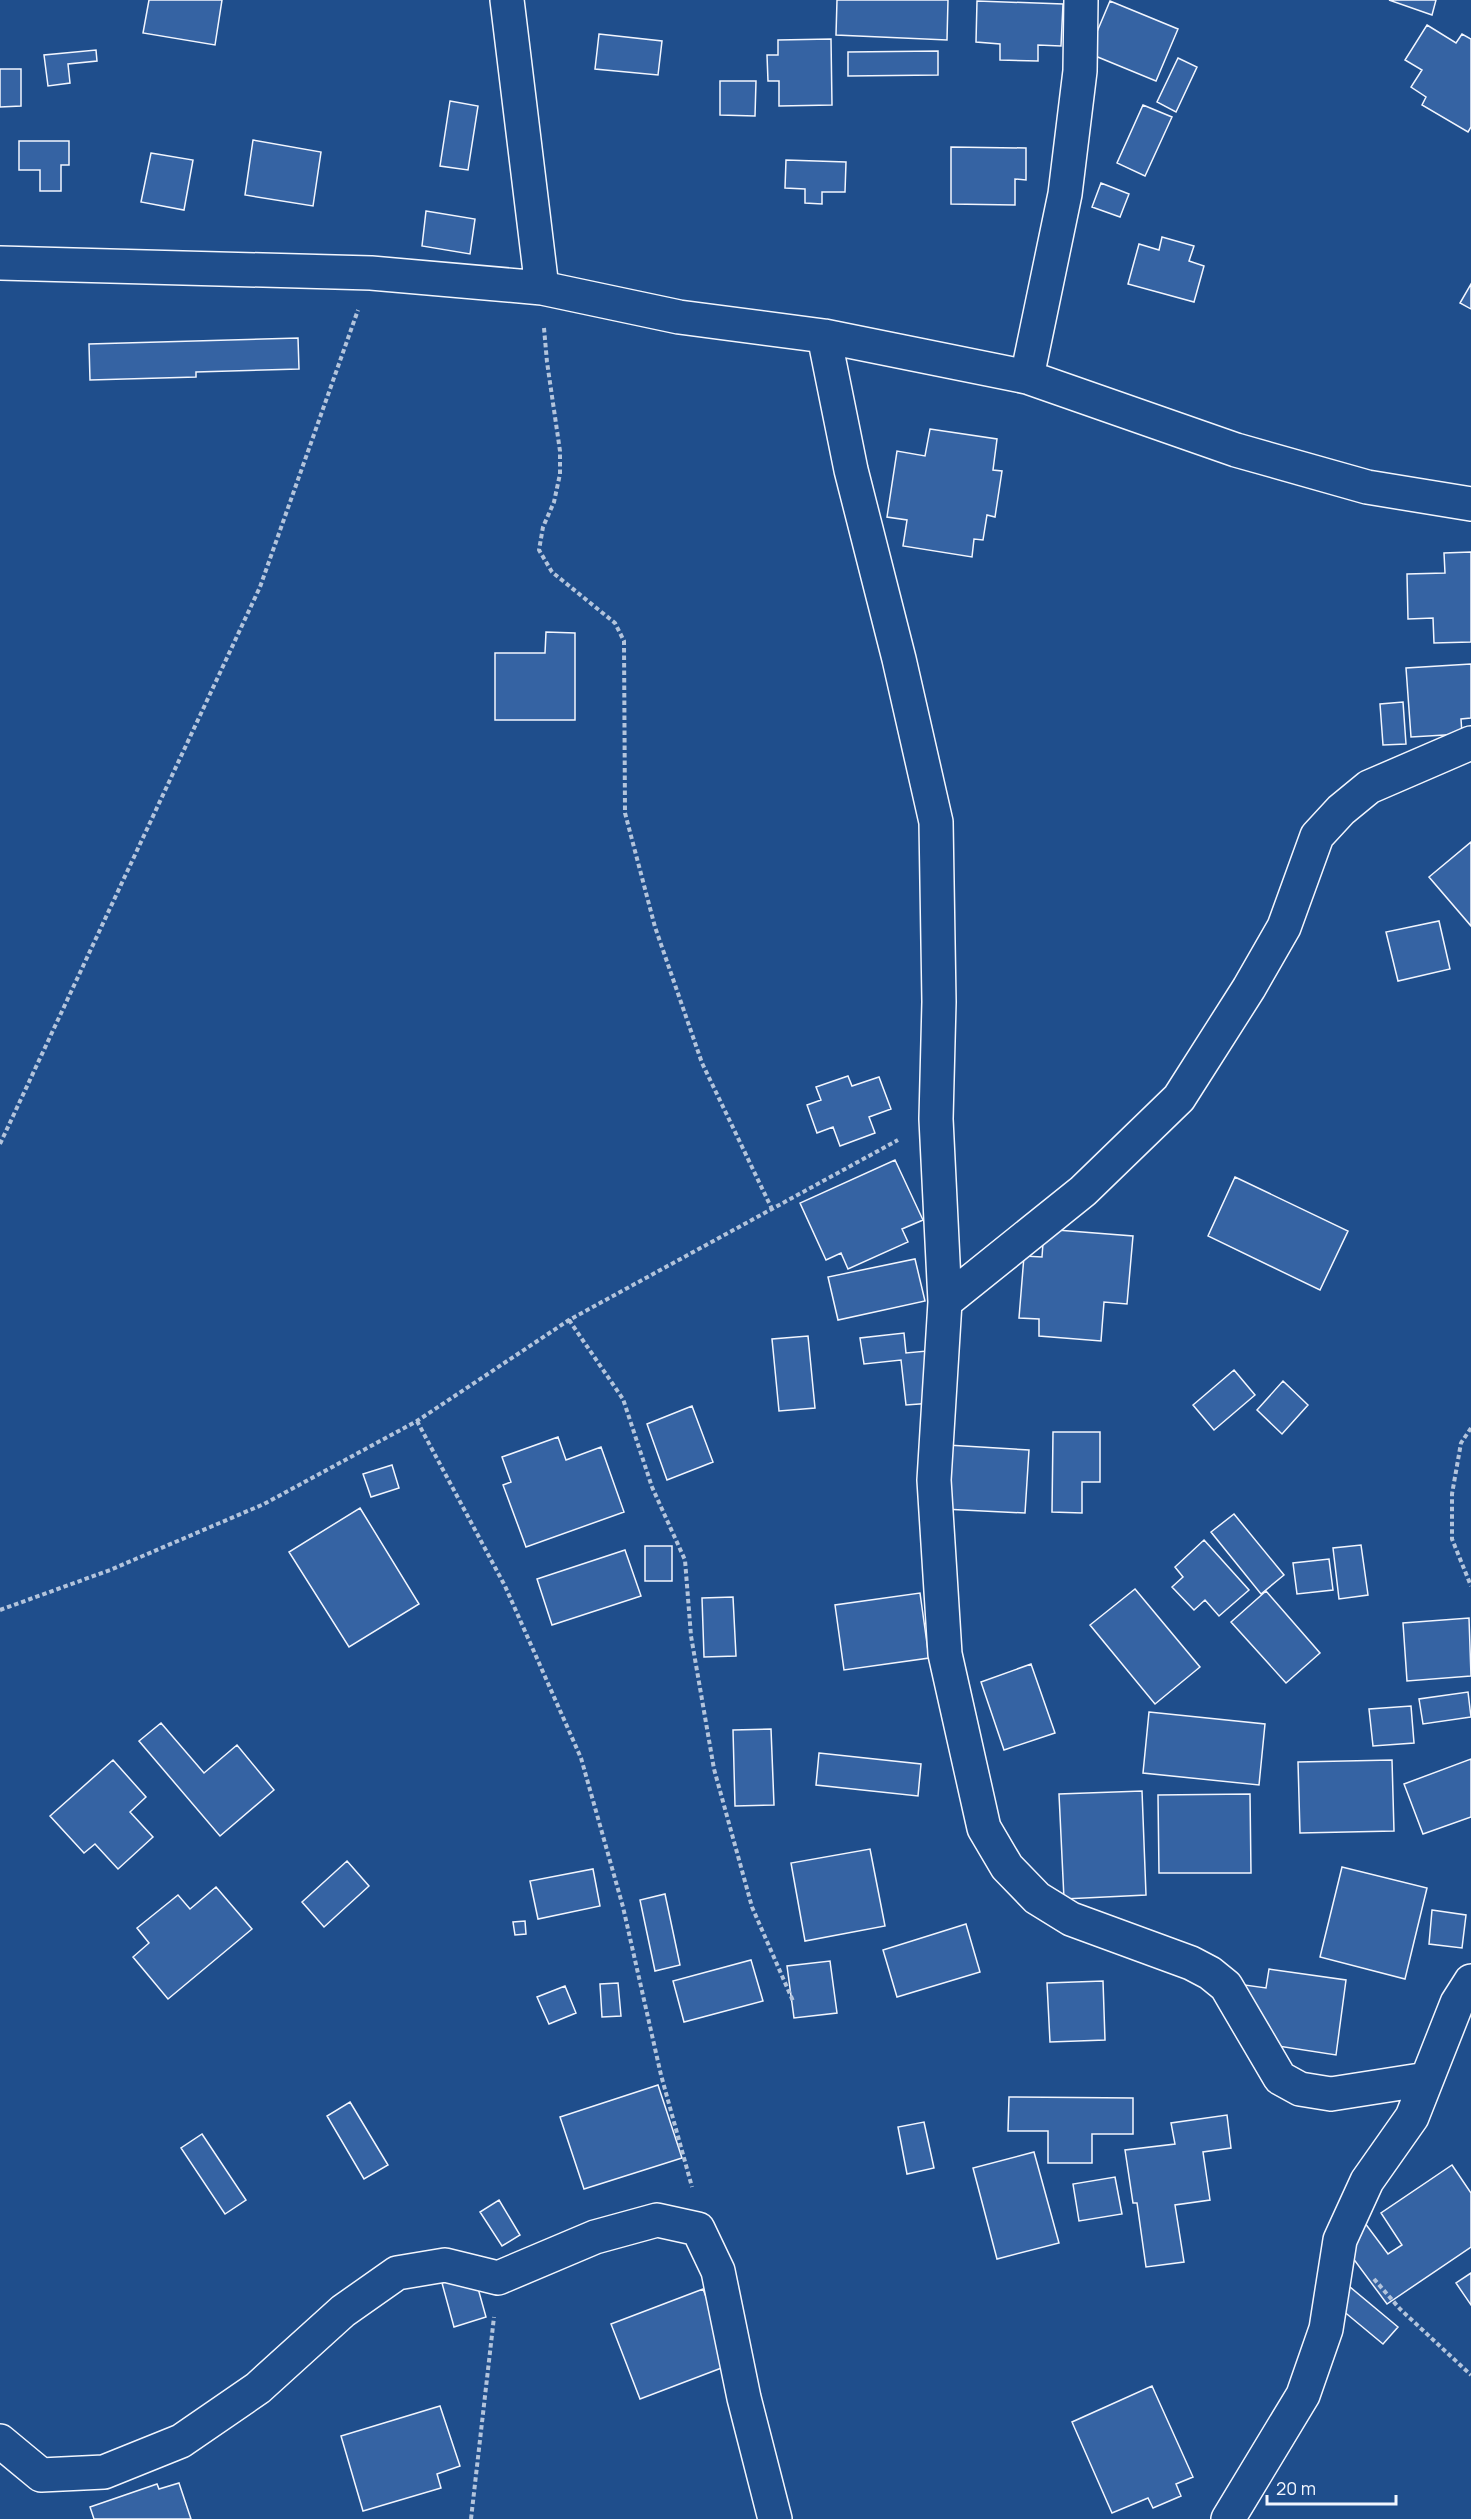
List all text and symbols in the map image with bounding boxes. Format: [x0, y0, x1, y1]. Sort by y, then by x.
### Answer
scale bar [1267, 2468, 1396, 2506]
text: 20 m [1276, 2476, 1316, 2500]

